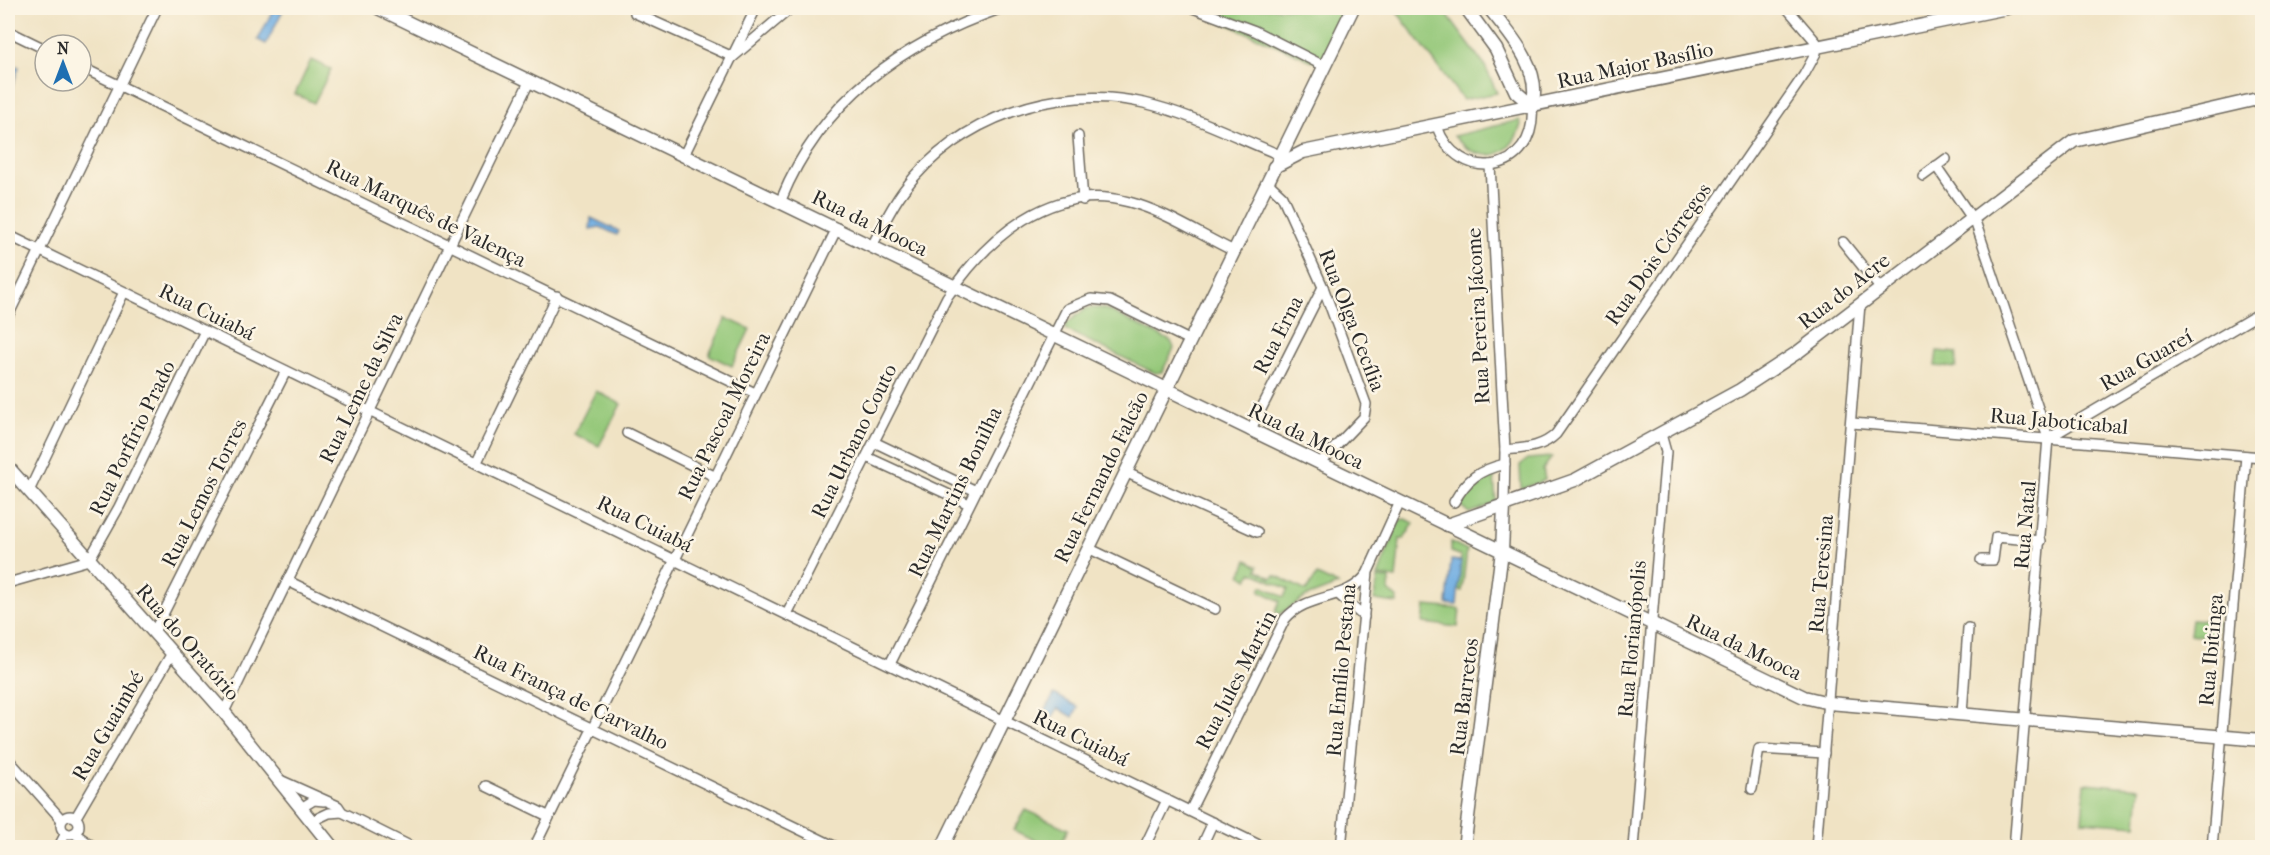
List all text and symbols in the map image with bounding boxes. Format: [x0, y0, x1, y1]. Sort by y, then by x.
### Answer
north arrow [33, 33, 93, 93]
street label: Rua Major Basílio [1555, 37, 1715, 93]
text: N [57, 39, 70, 58]
street label: Rua Marquês de Valença [322, 154, 530, 272]
street label: Rua Dois Córregos [1600, 178, 1716, 330]
street label: Rua da Mooca [808, 185, 932, 261]
street label: Rua Pereira Jácome [1461, 227, 1495, 405]
street label: Rua Olga Cecília [1314, 245, 1390, 395]
street label: Rua do Acre [1793, 248, 1895, 334]
street label: Rua Cuiabá [155, 278, 259, 346]
street label: Rua Erna [1248, 292, 1308, 378]
street label: Rua Leme da Silva [314, 309, 408, 467]
street label: Rua Guareí [2095, 323, 2197, 396]
street label: Rua Pascoal Moreira [673, 328, 775, 504]
street label: Rua Porfírio Prado [84, 357, 180, 519]
street label: Rua Urbano Couto [806, 360, 902, 522]
street label: Rua Fernando Falcão [1049, 387, 1153, 567]
street label: Rua da Mooca [1244, 398, 1368, 474]
street label: Rua Martins Bonilha [903, 402, 1007, 581]
street label: Rua Jaboticabal [1989, 403, 2129, 439]
street label: Rua Lemos Torres [156, 415, 252, 571]
street label: Rua Natal [2009, 479, 2041, 570]
street label: Rua Cuiabá [593, 490, 697, 558]
street label: Rua Teresina [1804, 513, 1838, 634]
street label: Rua Florianópolis [1613, 559, 1651, 719]
street label: Rua do Oratório [131, 579, 245, 705]
street label: Rua Emílio Pestana [1321, 582, 1361, 758]
street label: Rua Ibitinga [2194, 592, 2228, 707]
street label: Rua Jules Martin [1191, 607, 1281, 753]
street label: Rua da Mooca [1682, 609, 1806, 685]
street label: Rua Barretos [1445, 637, 1483, 757]
street label: Rua França de Carvalho [470, 639, 672, 755]
street label: Rua Guaimbé [67, 667, 149, 785]
street label: Rua Cuiabá [1029, 704, 1133, 772]

